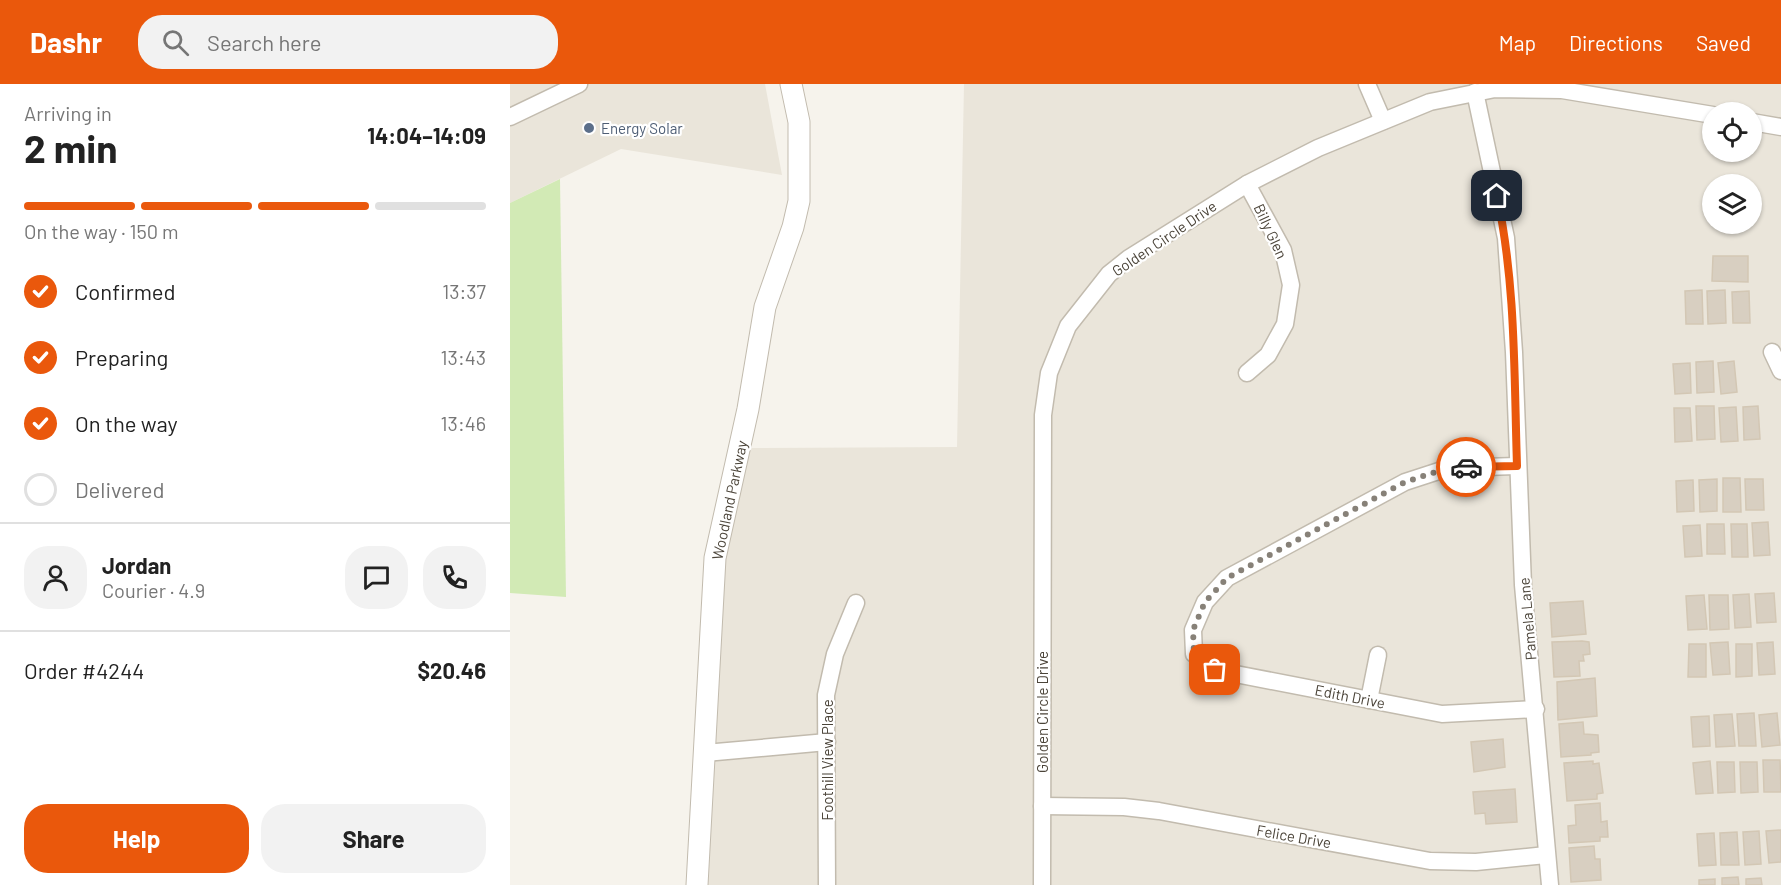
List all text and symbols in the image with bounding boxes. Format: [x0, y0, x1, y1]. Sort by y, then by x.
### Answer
search box [138, 15, 558, 69]
text: Dashr [30, 25, 102, 59]
icon: search [159, 26, 192, 59]
text: Search here [207, 29, 321, 55]
text: Map [1499, 30, 1536, 55]
text: Directions [1569, 30, 1663, 55]
text: Saved [1696, 30, 1751, 55]
text: Arriving in [24, 101, 112, 125]
map controls [1702, 102, 1762, 234]
button: locate [1702, 102, 1762, 162]
place label: Energy Solar [601, 119, 683, 137]
marker: Energy Solar [582, 121, 596, 135]
text: 14:04–14:09 [367, 122, 486, 148]
text: 2 min [24, 124, 117, 171]
pin [1471, 170, 1522, 221]
button: layers [1702, 174, 1762, 234]
icon: home [1480, 179, 1513, 212]
street label: Golden Circle Drive [1108, 196, 1220, 280]
street label: Billy Glen [1250, 201, 1292, 261]
text: On the way · 150 m [24, 219, 179, 243]
icon: check [24, 275, 57, 308]
text: Confirmed [75, 278, 175, 304]
text: 13:37 [442, 279, 486, 303]
icon: check [24, 341, 57, 374]
text: Preparing [75, 344, 168, 370]
text: 13:43 [441, 345, 486, 369]
icon: check [24, 407, 57, 440]
text: On the way [75, 410, 178, 436]
text: 13:46 [441, 411, 486, 435]
courier [1436, 437, 1496, 497]
street label: Woodland Parkway [708, 438, 750, 561]
icon: car [1450, 451, 1483, 484]
text: Delivered [75, 476, 164, 502]
button: person [24, 546, 87, 609]
button: chat [345, 546, 408, 609]
button: phone [423, 546, 486, 609]
text: Jordan [102, 552, 171, 578]
street label: Pamela Lane [1514, 577, 1540, 661]
text: Courier · 4.9 [102, 578, 205, 602]
pin [1189, 644, 1240, 695]
street label: Golden Circle Drive [1033, 651, 1051, 773]
icon: bag [1198, 653, 1231, 686]
text: Order #4244 [24, 657, 144, 683]
text: $20.46 [417, 657, 486, 683]
street label: Edith Drive [1313, 680, 1387, 712]
street label: Foothill View Place [818, 699, 836, 821]
button: Help [24, 804, 249, 873]
button: Share [261, 804, 486, 873]
street label: Felice Drive [1255, 821, 1333, 851]

